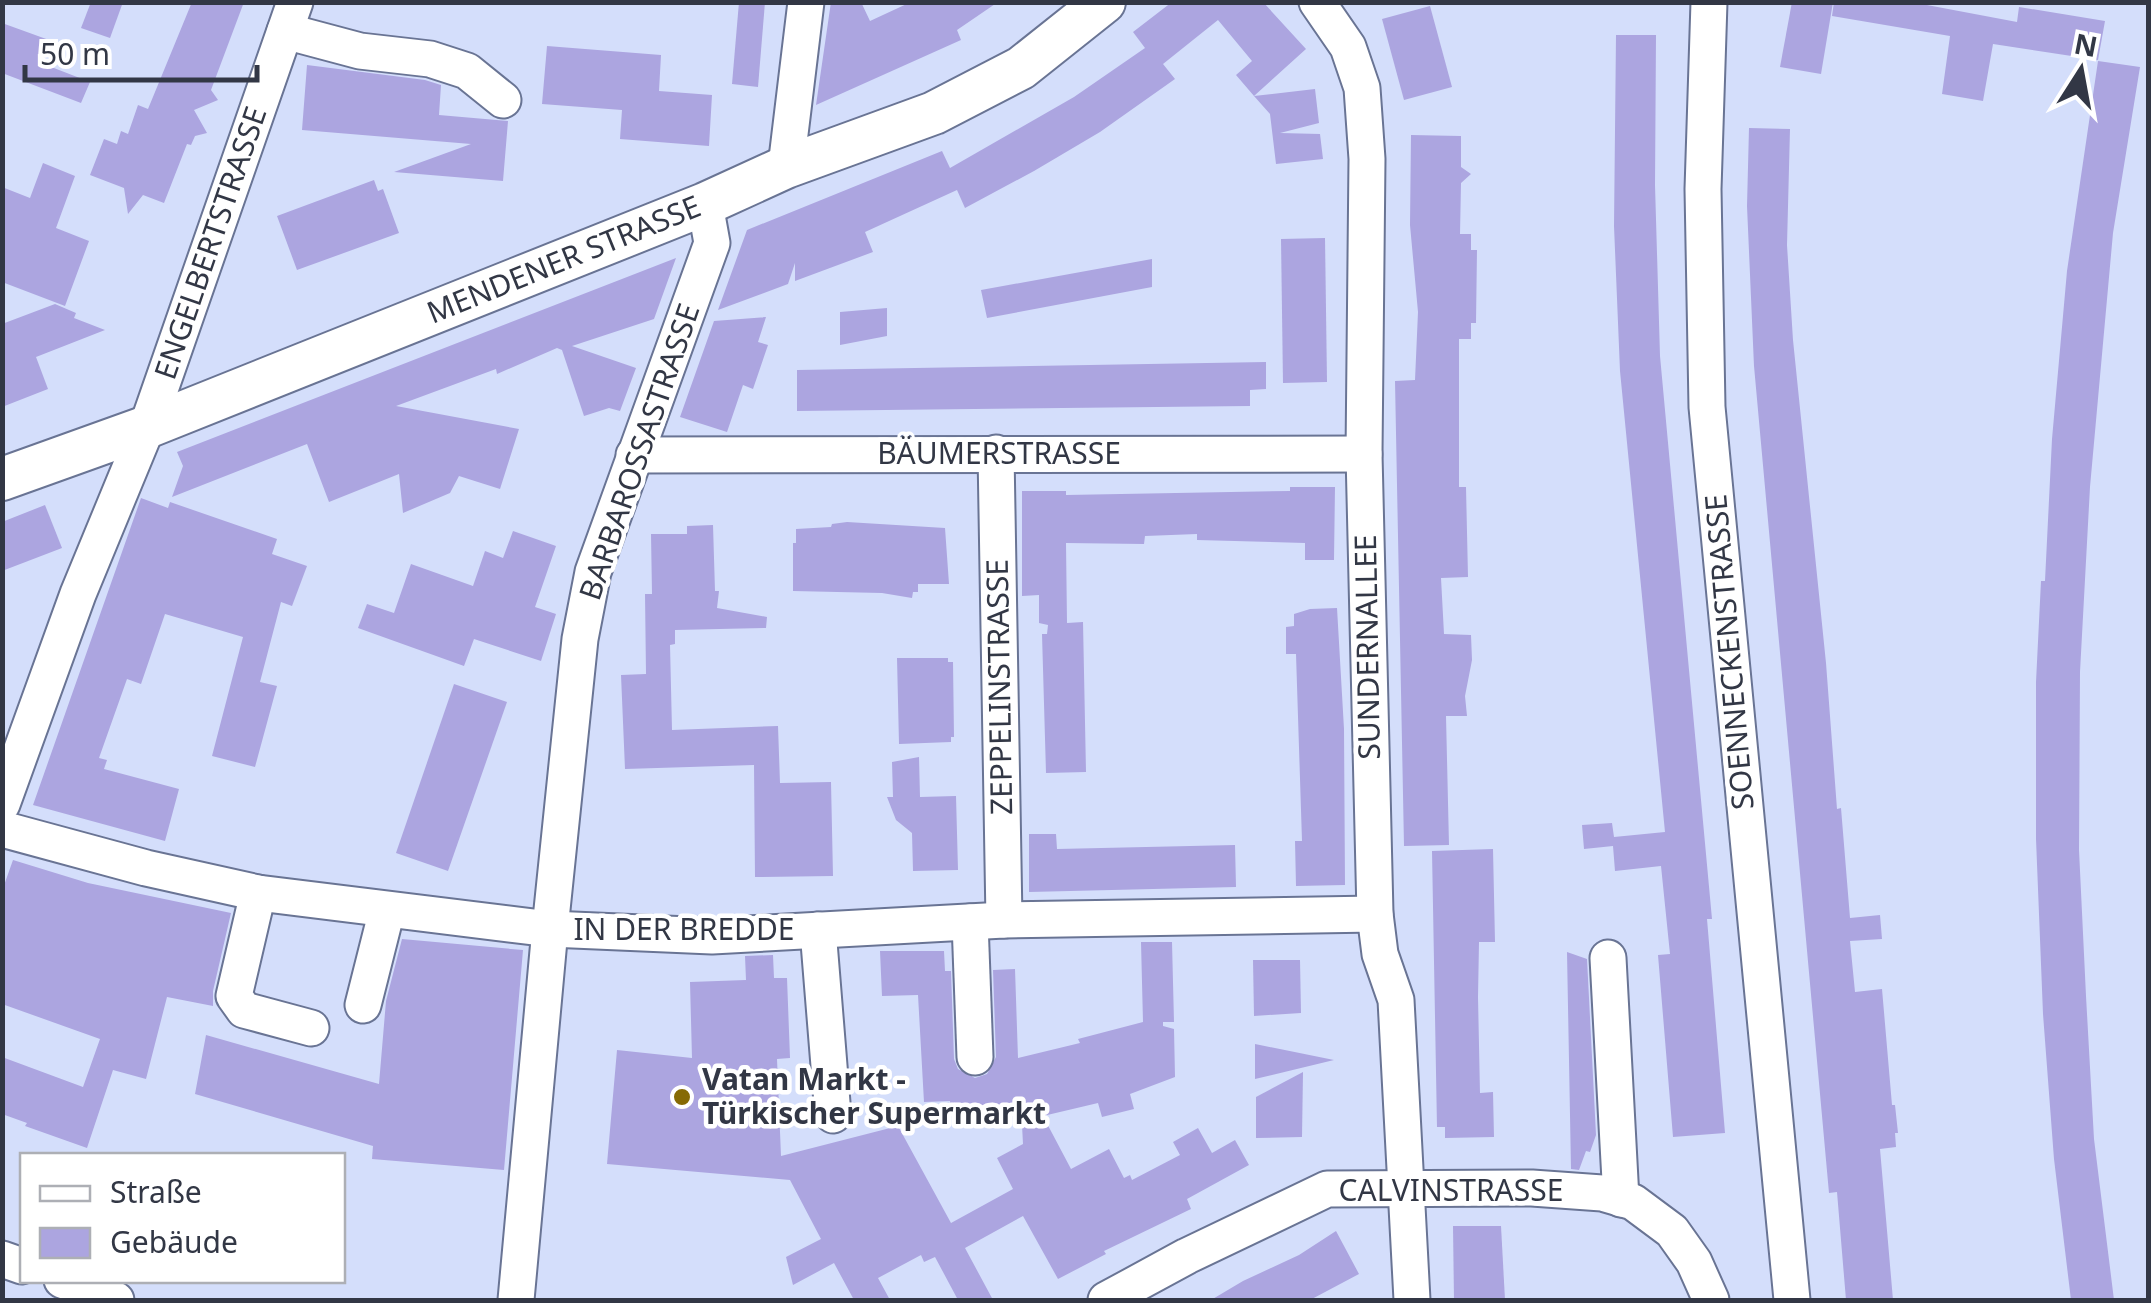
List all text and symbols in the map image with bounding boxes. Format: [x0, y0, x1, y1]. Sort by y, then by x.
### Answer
scale bar [25, 20, 258, 82]
north arrow [2031, 20, 2131, 120]
text: N [2071, 24, 2101, 65]
text: 50 m [40, 33, 110, 74]
street label: ENGELBERTSTRASSE [144, 101, 275, 384]
street label: MENDENER STRASSE [420, 185, 706, 332]
street label: BARBAROSSASTRASSE [569, 298, 709, 605]
street label: BÄUMERSTRASSE [877, 432, 1121, 473]
street label: SOENNECKENSTRASSE [1694, 493, 1763, 812]
street label: SUNDERNALLEE [1344, 534, 1389, 760]
street label: ZEPPELINSTRASSE [976, 559, 1021, 815]
street label: IN DER BREDDE [573, 908, 795, 949]
place label: Vatan Markt - Türkischer Supermarkt [702, 1058, 1046, 1133]
marker: Vatan Markt - Türkischer Supermarkt [671, 1086, 693, 1108]
legend [20, 1153, 345, 1283]
street label: CALVINSTRASSE [1339, 1169, 1563, 1210]
text: Straße [110, 1171, 202, 1212]
text: Gebäude [110, 1221, 238, 1262]

